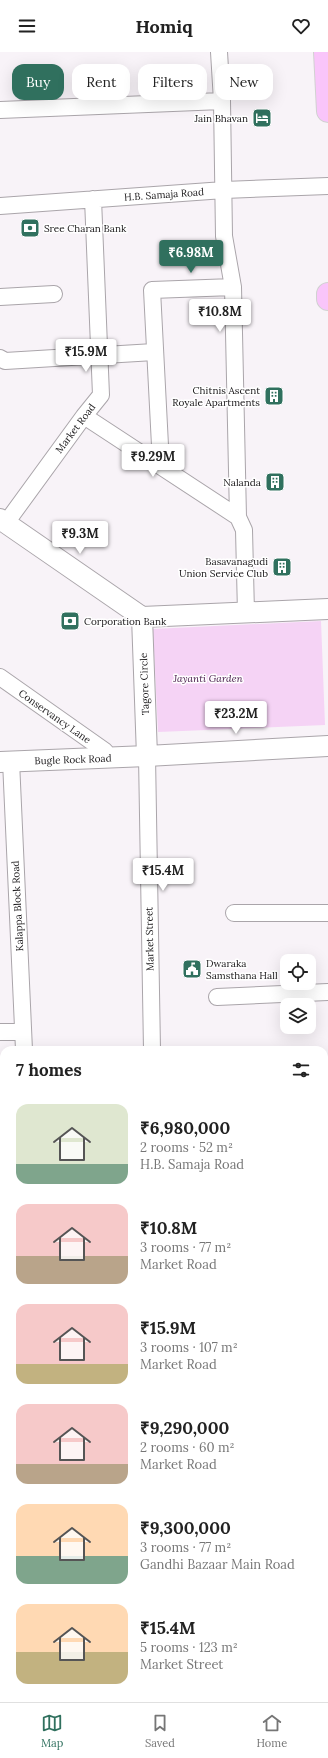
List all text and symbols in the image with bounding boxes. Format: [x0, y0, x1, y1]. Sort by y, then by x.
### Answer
icon: menu [16, 15, 38, 37]
text: Homiq [135, 15, 193, 38]
icon: heart [290, 15, 312, 37]
chip: Buy [12, 64, 64, 100]
chip: Rent [72, 64, 130, 100]
chip: Filters [138, 64, 207, 100]
chip: New [215, 64, 273, 100]
hotel icon: Jain Bhavan [251, 107, 273, 129]
place label: Jain Bhavan [193, 112, 248, 125]
street label: H.B. Samaja Road [124, 185, 204, 204]
bank icon: Sree Charan Bank [19, 217, 41, 239]
place label: Sree Charan Bank [44, 222, 127, 235]
pin: ₹6.98M [158, 240, 224, 274]
text: ₹6.98M [168, 244, 214, 261]
pin: ₹10.8M [187, 299, 253, 333]
text: ₹10.8M [198, 303, 242, 320]
pin: ₹15.9M [53, 339, 119, 373]
text: ₹15.9M [65, 343, 107, 360]
place label: Chitnis Ascent Royale Apartments [172, 384, 260, 409]
building icon: Chitnis Ascent Royale Apartments [263, 385, 285, 407]
street label: Market Road [52, 401, 98, 456]
pin: ₹9.29M [120, 444, 186, 478]
text: ₹9.29M [131, 448, 175, 465]
building icon: Nalanda [264, 471, 286, 493]
place label: Nalanda [223, 476, 261, 489]
pin: ₹9.3M [52, 521, 108, 555]
text: ₹9.3M [61, 525, 99, 542]
place label: Basavanagudi Union Service Club [179, 555, 268, 580]
building icon: Basavanagudi Union Service Club [271, 556, 293, 578]
bank icon: Corporation Bank [59, 610, 81, 632]
place label: Corporation Bank [84, 615, 167, 628]
street label: Tagore Circle [137, 652, 152, 715]
park label: Jayanti Garden [172, 672, 243, 685]
street label: Conservancy Lane [16, 687, 94, 747]
pin: ₹23.2M [203, 701, 269, 735]
text: ₹23.2M [214, 705, 258, 722]
street label: Bugle Rock Road [34, 752, 112, 767]
pin: ₹15.4M [130, 858, 196, 892]
street label: Kalappa Block Road [9, 860, 26, 952]
text: ₹15.4M [142, 862, 184, 879]
street label: Market Street [142, 907, 157, 971]
map controls [280, 954, 316, 1034]
button: locate [280, 954, 316, 990]
place label: Dwaraka Samsthana Hall [206, 957, 278, 982]
public building icon: Dwaraka Samsthana Hall [181, 958, 203, 980]
button: layers [280, 998, 316, 1034]
text: 7 homes [16, 1059, 82, 1081]
icon: filters [290, 1059, 312, 1081]
text: ₹6,980,000 [140, 1117, 230, 1139]
icon: home [48, 1120, 96, 1168]
text: 2 rooms · 52 m² [140, 1139, 233, 1156]
text: H.B. Samaja Road [140, 1156, 244, 1173]
text: ₹10.8M [140, 1217, 197, 1239]
icon: home [48, 1220, 96, 1268]
text: 3 rooms · 77 m² [140, 1239, 231, 1256]
text: Market Road [140, 1256, 217, 1273]
text: ₹15.9M [140, 1317, 196, 1339]
icon: home [48, 1320, 96, 1368]
text: 3 rooms · 107 m² [140, 1339, 238, 1356]
text: Market Road [140, 1356, 217, 1373]
text: ₹9,290,000 [140, 1417, 229, 1439]
icon: home [48, 1420, 96, 1468]
text: 2 rooms · 60 m² [140, 1439, 235, 1456]
text: Market Road [140, 1456, 217, 1473]
text: ₹9,300,000 [140, 1517, 231, 1539]
icon: home [48, 1520, 96, 1568]
text: 3 rooms · 77 m² [140, 1539, 231, 1556]
text: Gandhi Bazaar Main Road [140, 1556, 295, 1573]
text: ₹15.4M [140, 1617, 196, 1639]
icon: home [48, 1620, 96, 1668]
text: 5 rooms · 123 m² [140, 1639, 238, 1656]
text: Market Street [140, 1656, 223, 1673]
tab: Map [41, 1712, 63, 1750]
tab: Saved [145, 1712, 175, 1750]
tab: Home [257, 1712, 287, 1750]

